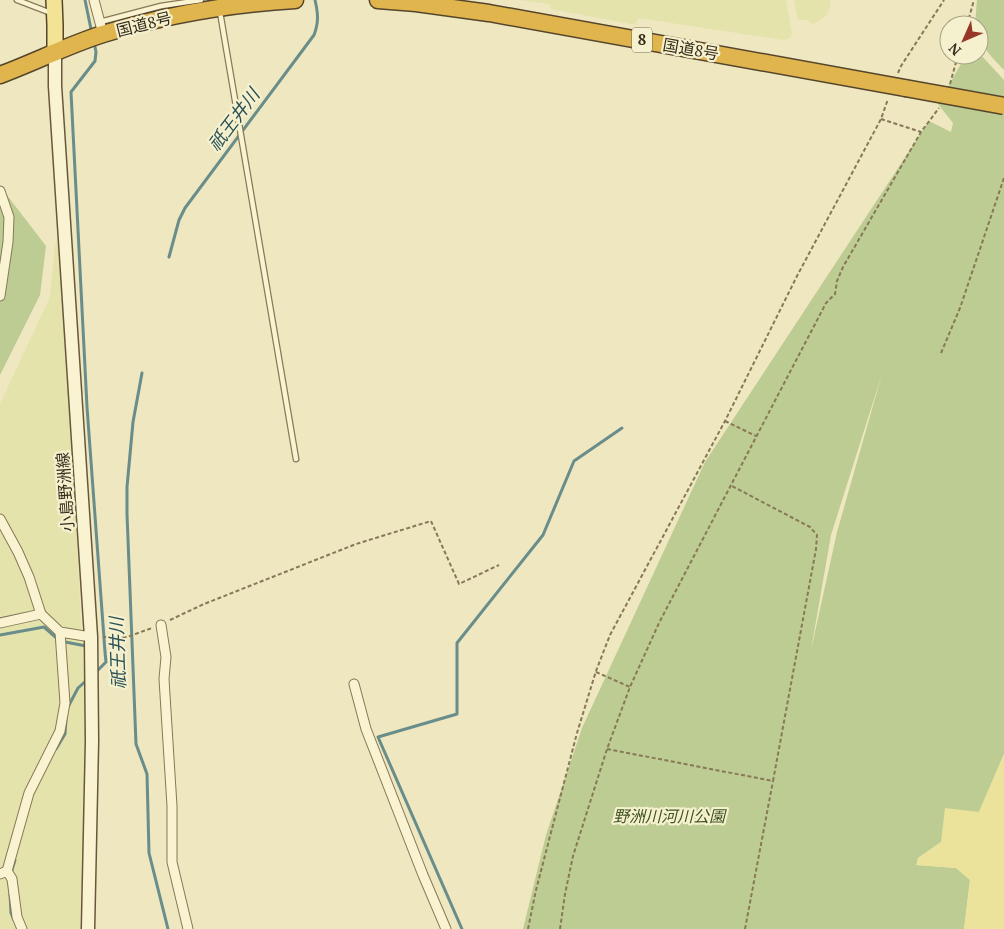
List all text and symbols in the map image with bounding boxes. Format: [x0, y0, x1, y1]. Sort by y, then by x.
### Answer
street label: 国道8号 [114, 6, 174, 42]
north arrow [939, 15, 989, 65]
road number: 8 [632, 28, 652, 52]
street label: 国道8号 [661, 33, 721, 65]
text: N [944, 39, 965, 60]
water label: 祇王井川 [202, 82, 266, 155]
street label: 小島野洲線 [51, 451, 79, 533]
water label: 祇王井川 [104, 615, 130, 689]
park label: 野洲川河川公園 [613, 805, 727, 827]

